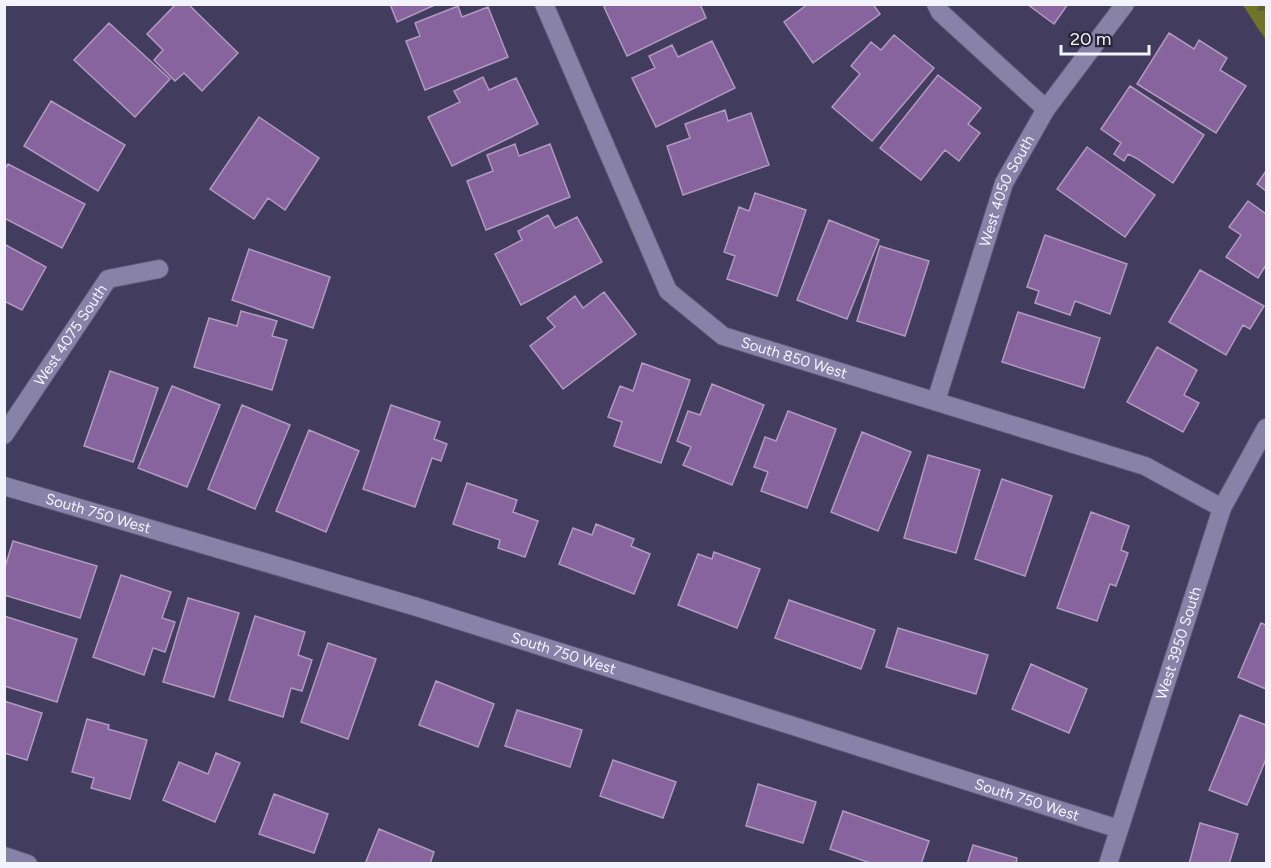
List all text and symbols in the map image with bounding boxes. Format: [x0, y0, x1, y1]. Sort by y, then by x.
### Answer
scale bar [1061, 18, 1150, 56]
text: 20 m [1070, 28, 1111, 50]
street label: West 4050 South [976, 132, 1038, 249]
street label: West 4075 South [30, 281, 111, 389]
street label: South 850 West [739, 333, 849, 383]
street label: South 750 West [43, 490, 153, 538]
street label: West 3950 South [1152, 584, 1205, 702]
street label: South 750 West [509, 628, 618, 678]
street label: South 750 West [972, 775, 1082, 825]

